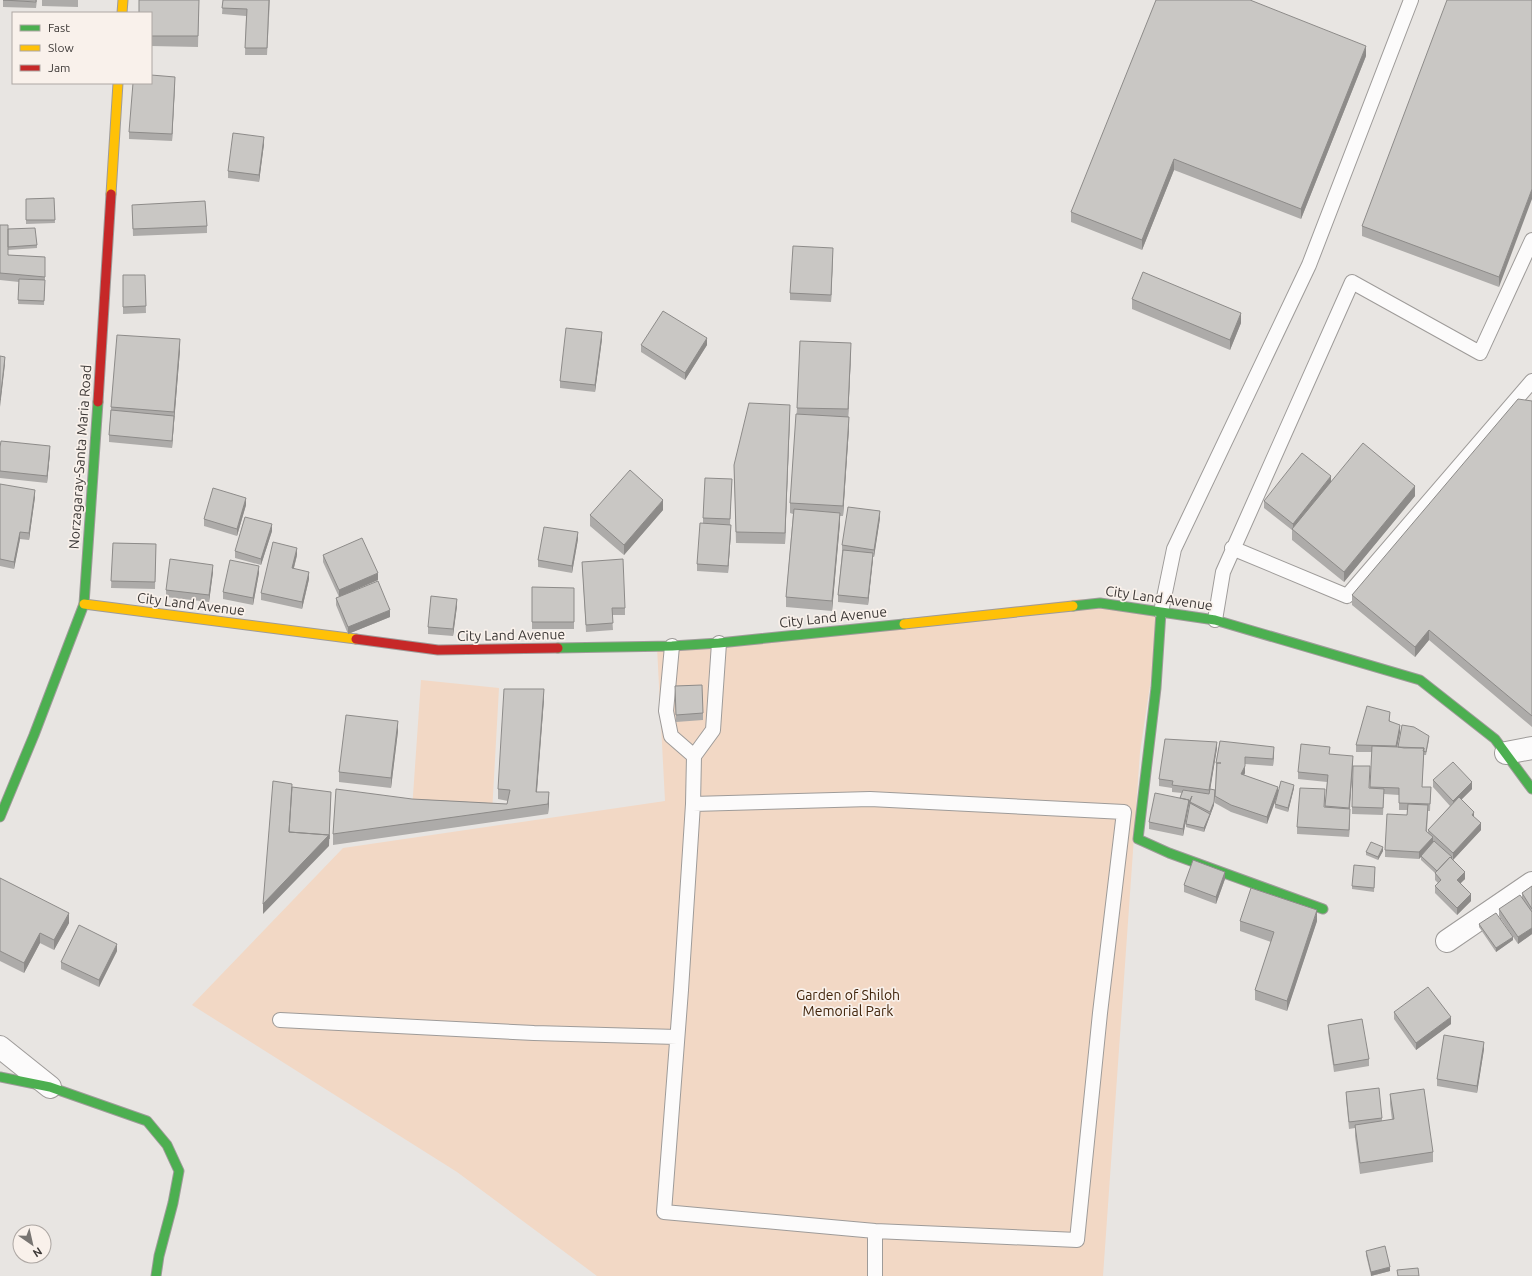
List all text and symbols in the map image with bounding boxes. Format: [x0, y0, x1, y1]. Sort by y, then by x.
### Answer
legend [12, 12, 152, 84]
text: Fast [48, 21, 70, 34]
text: Slow [48, 41, 74, 54]
text: Jam [48, 61, 70, 74]
street label: Norzagaray-Santa Maria Road [66, 364, 94, 550]
street label: City Land Avenue [1104, 583, 1214, 613]
street label: City Land Avenue [136, 589, 246, 619]
street label: City Land Avenue [778, 603, 888, 631]
street label: City Land Avenue [457, 626, 565, 644]
park label: Garden of Shiloh Memorial Park [796, 987, 900, 1019]
north arrow [12, 1224, 52, 1264]
text: N [31, 1245, 44, 1260]

